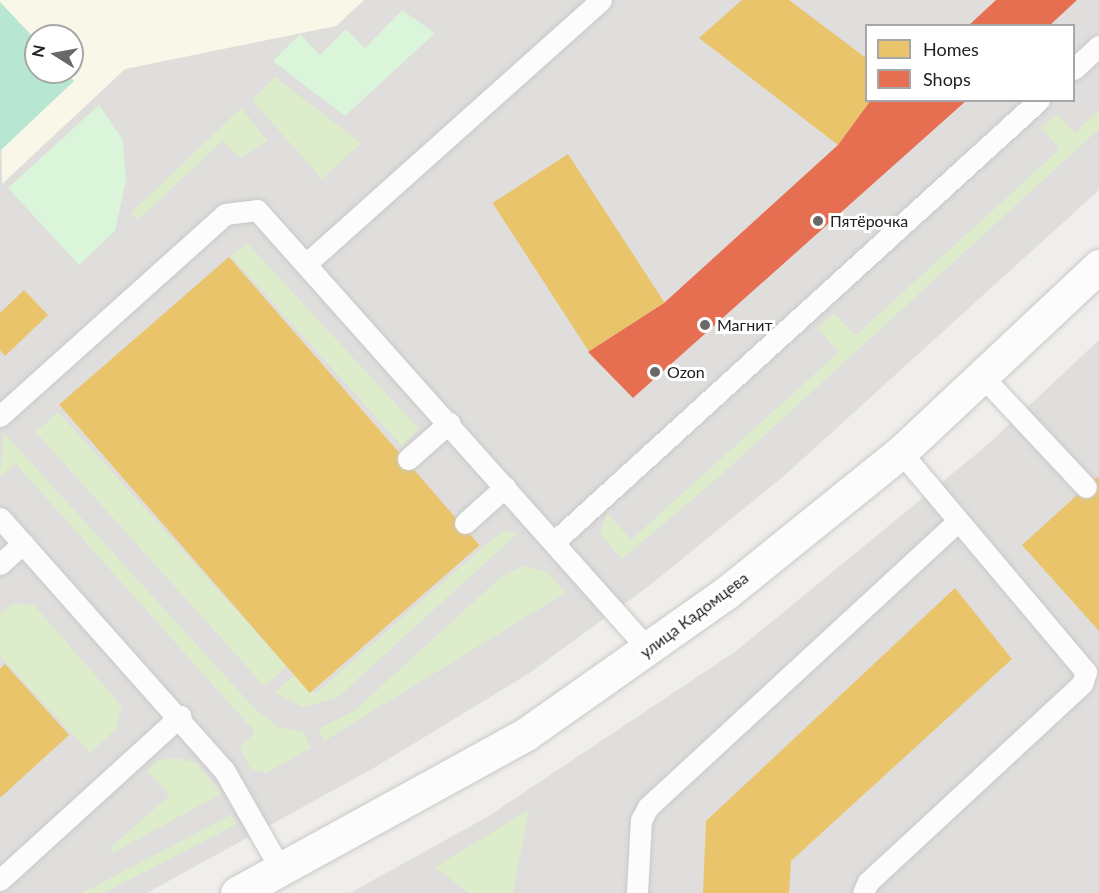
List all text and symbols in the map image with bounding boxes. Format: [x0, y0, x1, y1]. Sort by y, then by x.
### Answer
north arrow [24, 24, 84, 84]
legend [865, 24, 1075, 102]
text: Homes [923, 38, 979, 60]
text: N [27, 43, 48, 59]
text: Shops [923, 68, 971, 90]
place label: Пятёрочка [830, 211, 908, 231]
marker: Пятёрочка [811, 214, 825, 228]
place label: Магнит [717, 315, 772, 335]
marker: Магнит [698, 318, 712, 332]
place label: Ozon [667, 362, 705, 382]
marker: Ozon [648, 365, 662, 379]
street label: улица Кадомцева [636, 568, 752, 662]

